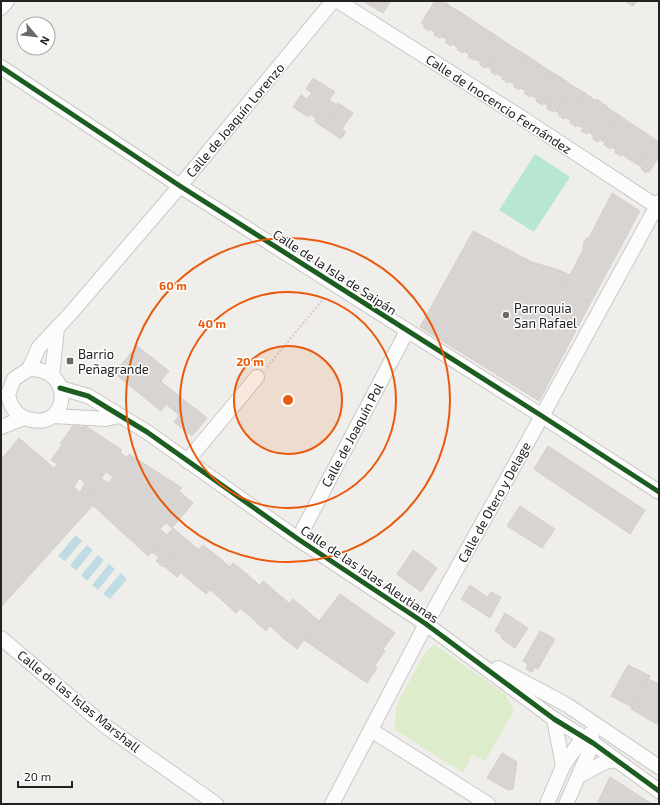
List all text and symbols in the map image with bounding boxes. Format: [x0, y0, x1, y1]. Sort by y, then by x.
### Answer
north arrow [16, 16, 56, 56]
text: N [38, 34, 53, 48]
street label: Calle de Inocencio Fernández [423, 51, 575, 157]
street label: Calle de Joaquín Lorenzo [182, 60, 288, 180]
street label: Calle de la Isla de Saipán [270, 226, 400, 318]
text: 60 m [159, 278, 187, 292]
place label: Parroquia San Rafael [514, 300, 577, 331]
marker: Parroquia San Rafael [501, 310, 511, 320]
text: 40 m [198, 316, 226, 330]
place label: Barrio Peñagrande [78, 346, 149, 377]
text: 20 m [236, 354, 264, 368]
marker: Barrio Peñagrande [65, 356, 75, 366]
street label: Calle de Joaquín Pol [318, 380, 386, 490]
centre of rings [281, 393, 295, 407]
street label: Calle de Otero y Delage [454, 439, 534, 565]
street label: Calle de las Islas Aleutianas [298, 522, 442, 626]
street label: Calle de las Islas Marshall [14, 647, 144, 756]
scale bar [18, 763, 72, 789]
text: 20 m [24, 769, 51, 783]

